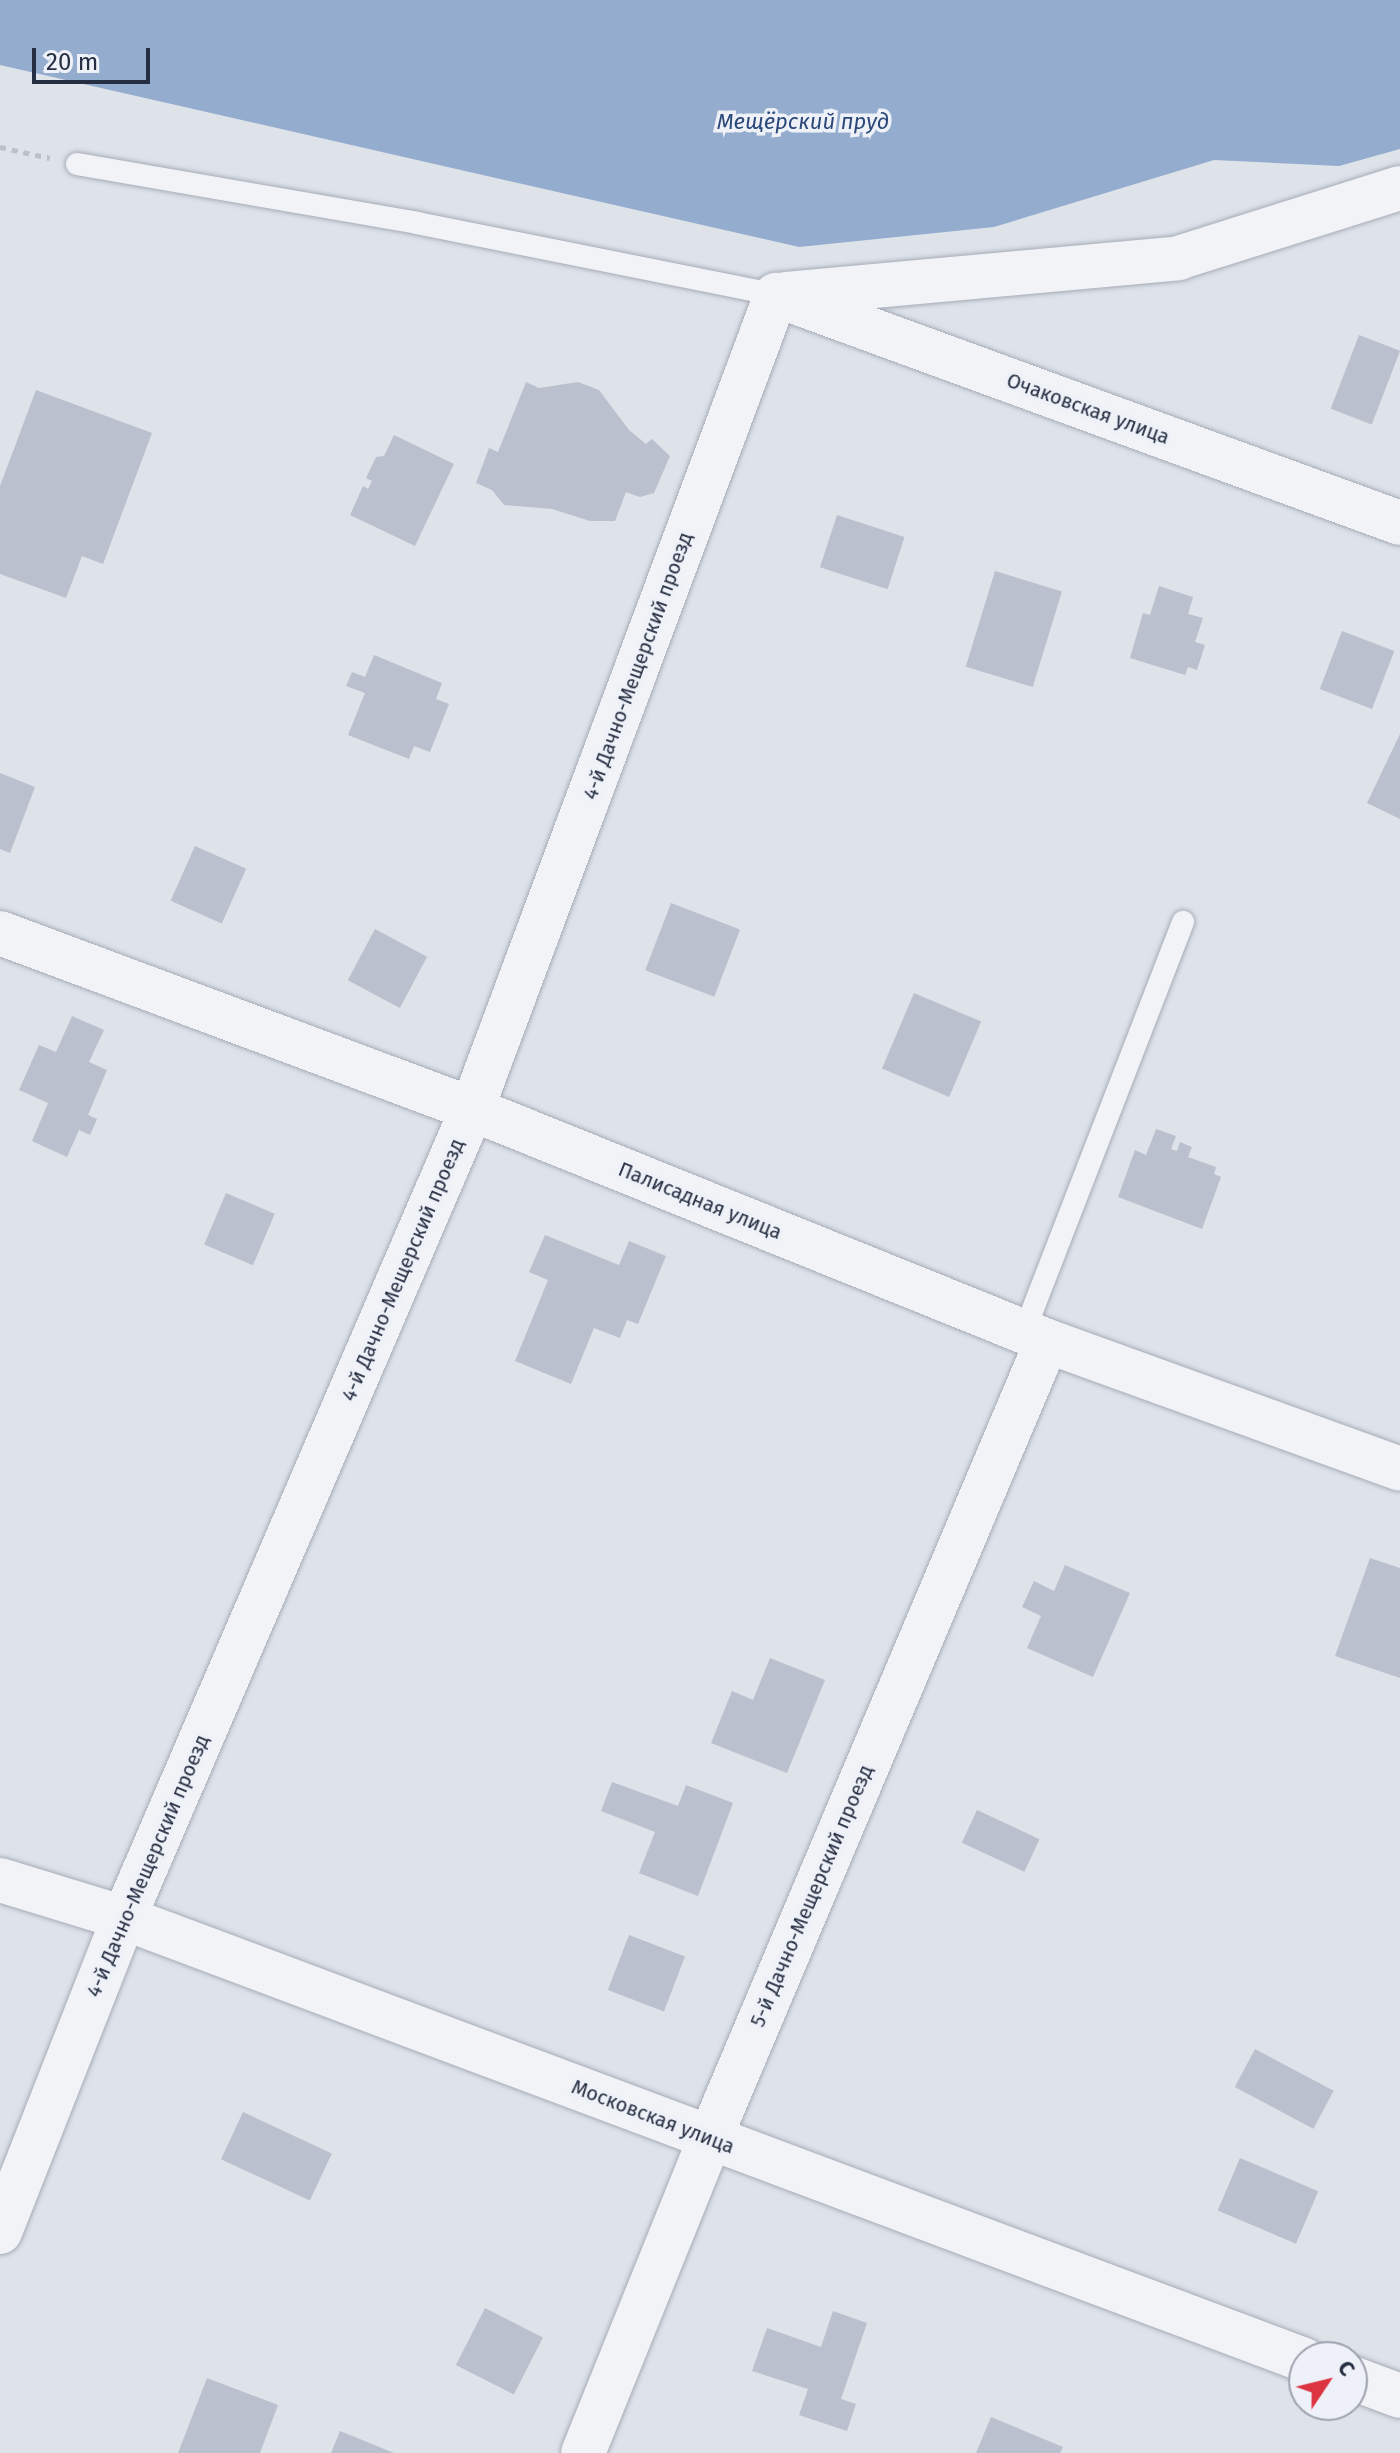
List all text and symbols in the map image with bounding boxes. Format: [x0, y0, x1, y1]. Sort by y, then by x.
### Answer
scale bar [36, 32, 154, 82]
text: 20 m [46, 48, 98, 76]
water label: Мещёрский пруд [717, 109, 889, 135]
street label: Очаковская улица [1003, 368, 1173, 450]
street label: 4-й Дачно-Мещерский проезд [578, 529, 698, 803]
street label: 4-й Дачно-Мещерский проезд [337, 1135, 469, 1405]
street label: Палисадная улица [615, 1157, 785, 1245]
street label: 4-й Дачно-Мещерский проезд [82, 1731, 214, 2001]
street label: 5-й Дачно-Мещерский проезд [746, 1762, 878, 2030]
street label: Московская улица [568, 2075, 738, 2159]
north arrow [1288, 2341, 1368, 2421]
text: С [1332, 2355, 1361, 2381]

